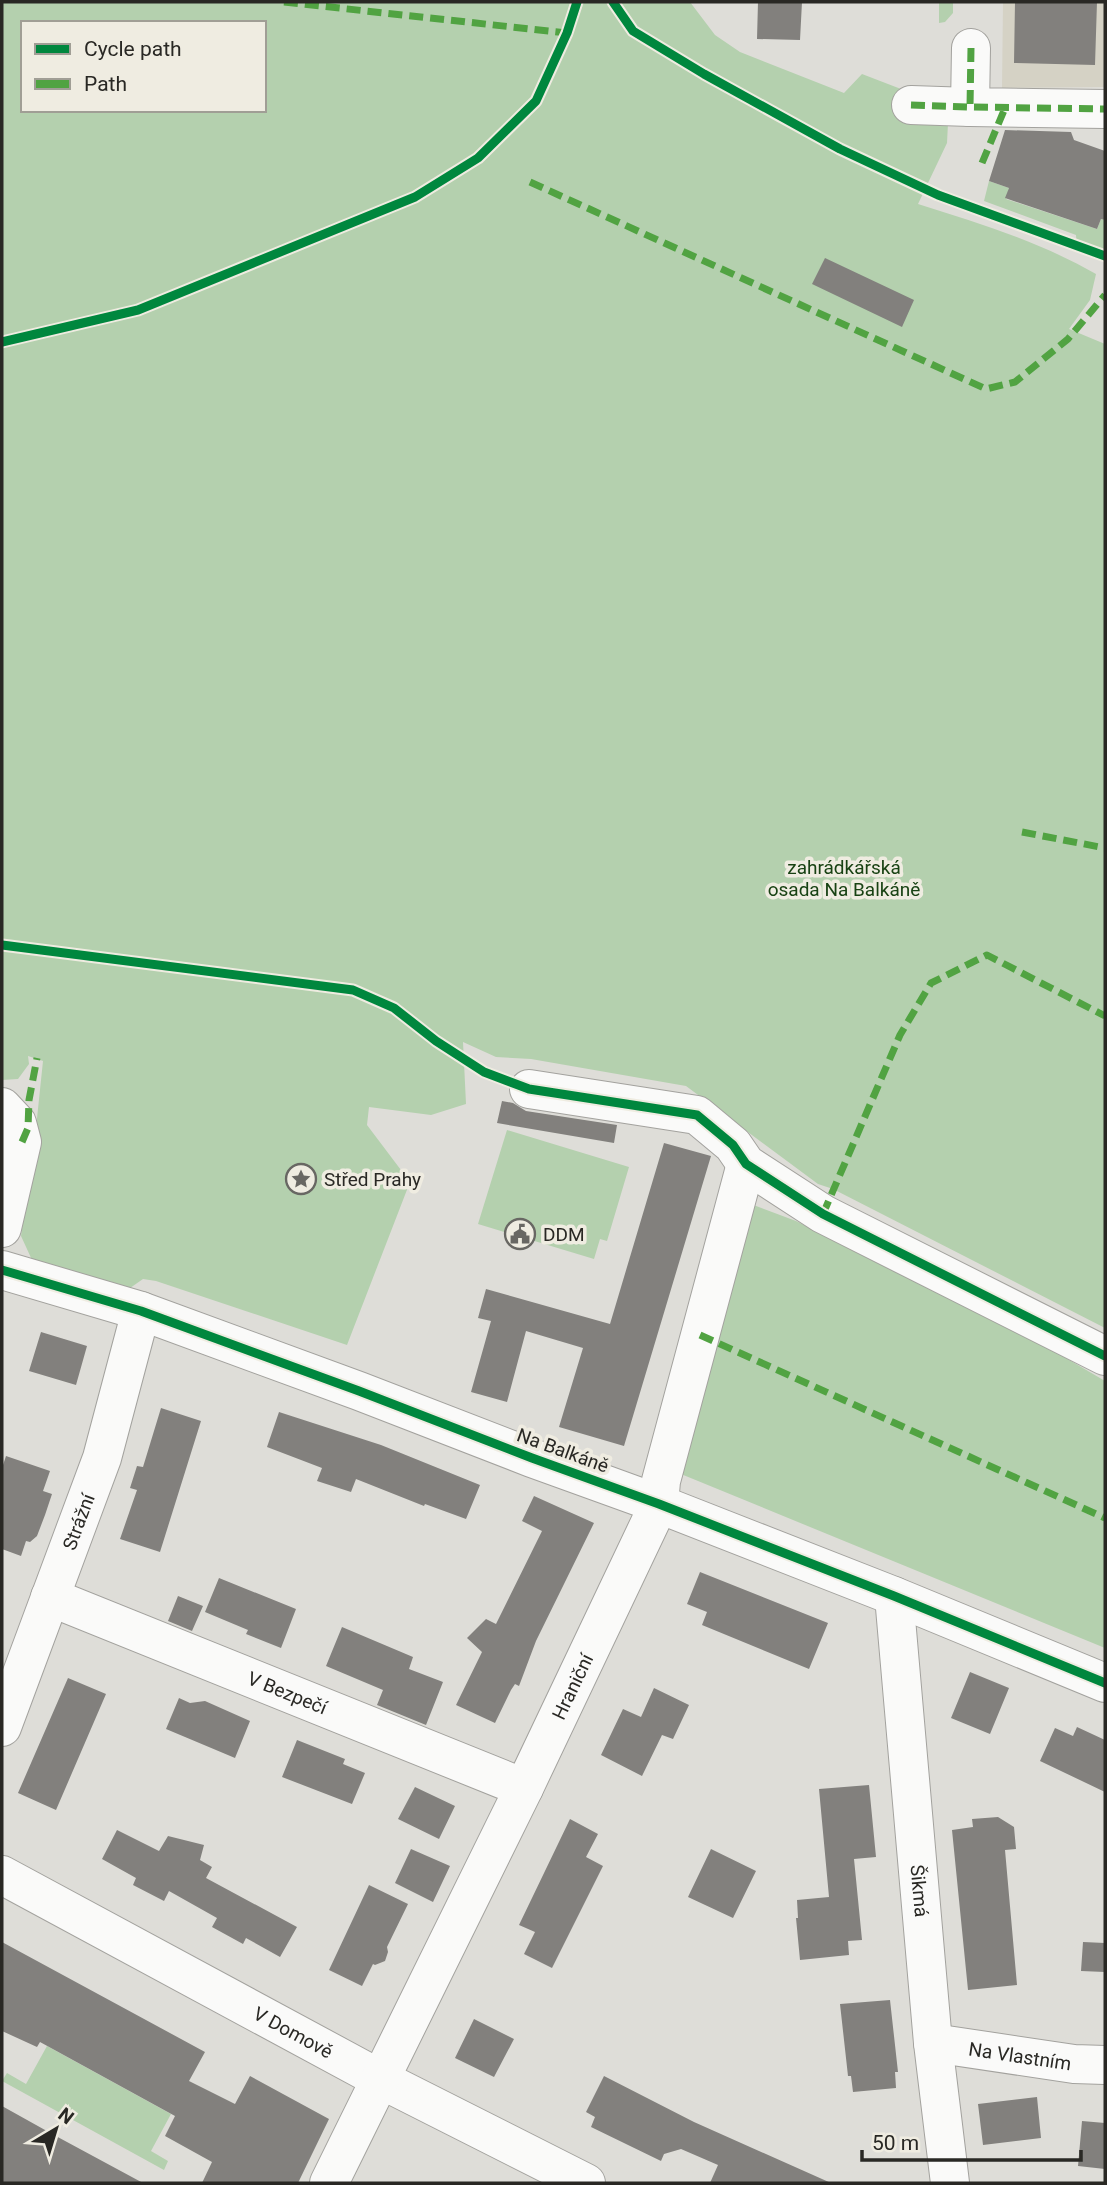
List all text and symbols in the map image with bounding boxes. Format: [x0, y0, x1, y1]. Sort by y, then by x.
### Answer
legend [21, 21, 266, 112]
text: Cycle path [84, 37, 182, 61]
text: Path [84, 72, 127, 96]
park label: zahrádkářská osada Na Balkáně [768, 856, 920, 901]
place icon: Střed Prahy [284, 1162, 318, 1196]
place label: Střed Prahy [324, 1168, 421, 1191]
public building icon: DDM [503, 1217, 537, 1251]
place label: DDM [543, 1223, 585, 1246]
street label: Na Balkáně [514, 1423, 612, 1478]
street label: Strážní [58, 1489, 100, 1553]
street label: Hraniční [547, 1649, 599, 1723]
street label: V Bezpečí [244, 1667, 332, 1720]
street label: Šikmá [905, 1864, 933, 1918]
street label: V Domově [249, 2002, 337, 2063]
street label: Na Vlastním [967, 2037, 1073, 2075]
north arrow [21, 2094, 91, 2164]
text: N [54, 2103, 79, 2129]
scale bar [862, 2118, 1081, 2162]
text: 50 m [872, 2131, 919, 2155]

